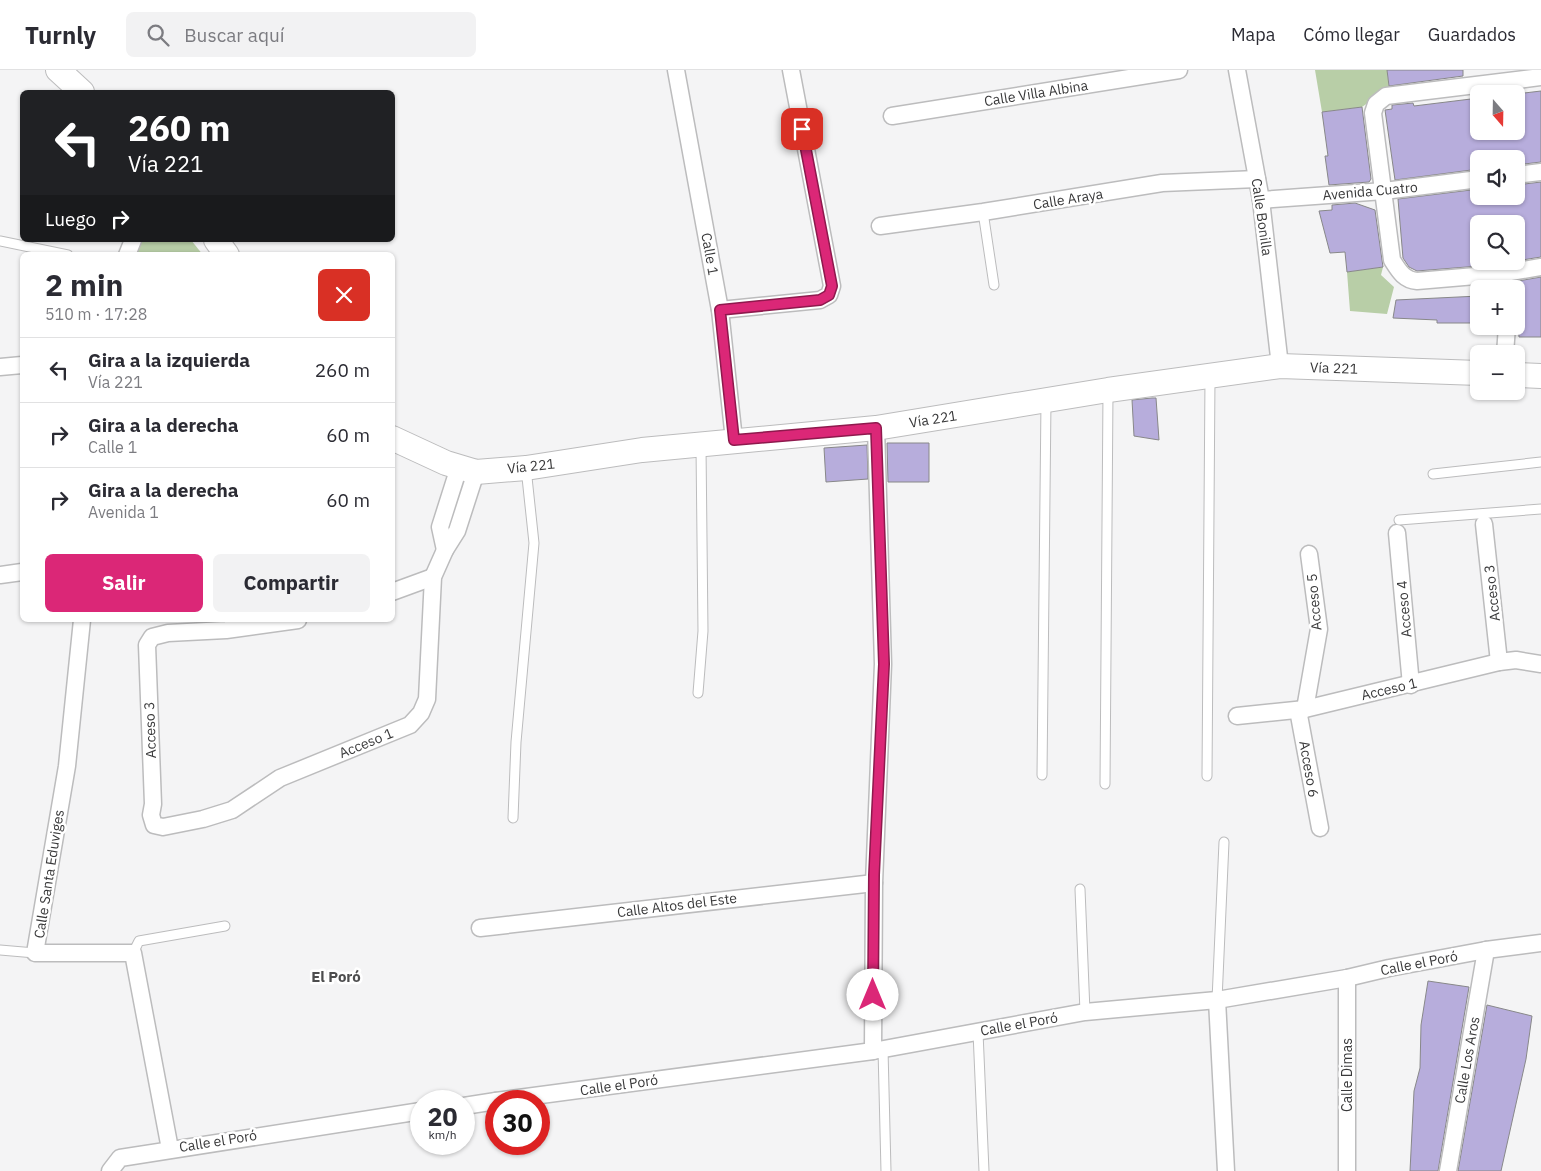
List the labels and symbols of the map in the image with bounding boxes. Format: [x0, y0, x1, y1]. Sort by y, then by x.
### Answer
street label: Calle Villa Albina [983, 76, 1090, 110]
north arrow [1470, 85, 1525, 140]
pin [781, 108, 823, 150]
street label: Calle Bonilla [1248, 177, 1276, 257]
street label: Avenida Cuatro [1322, 178, 1418, 204]
street label: Calle Araya [1032, 185, 1105, 213]
street label: Calle 1 [697, 231, 723, 277]
street label: Vía 221 [1310, 358, 1358, 378]
street label: Vía 221 [908, 406, 958, 432]
street label: Vía 221 [506, 455, 556, 477]
street label: Acceso 3 [1480, 564, 1504, 622]
street label: Acceso 5 [1303, 573, 1325, 631]
street label: Acceso 4 [1393, 580, 1415, 638]
street label: Acceso 1 [1359, 674, 1419, 704]
street label: Acceso 3 [140, 701, 160, 759]
street label: Acceso 1 [336, 724, 396, 762]
street label: Acceso 6 [1295, 739, 1323, 799]
street label: Calle Santa Eduviges [30, 808, 68, 940]
street label: Calle Altos del Este [616, 889, 738, 921]
street label: Calle el Poró [1379, 947, 1459, 979]
district label: El Poró [311, 967, 361, 986]
position arrow [846, 968, 898, 1020]
street label: Calle el Poró [979, 1008, 1059, 1040]
street label: Calle Los Aros [1450, 1015, 1484, 1105]
street label: Calle Dimas [1338, 1038, 1356, 1112]
street label: Calle el Poró [579, 1071, 659, 1099]
speed limit sign: 30 [485, 1090, 550, 1155]
street label: Calle el Poró [178, 1126, 258, 1156]

